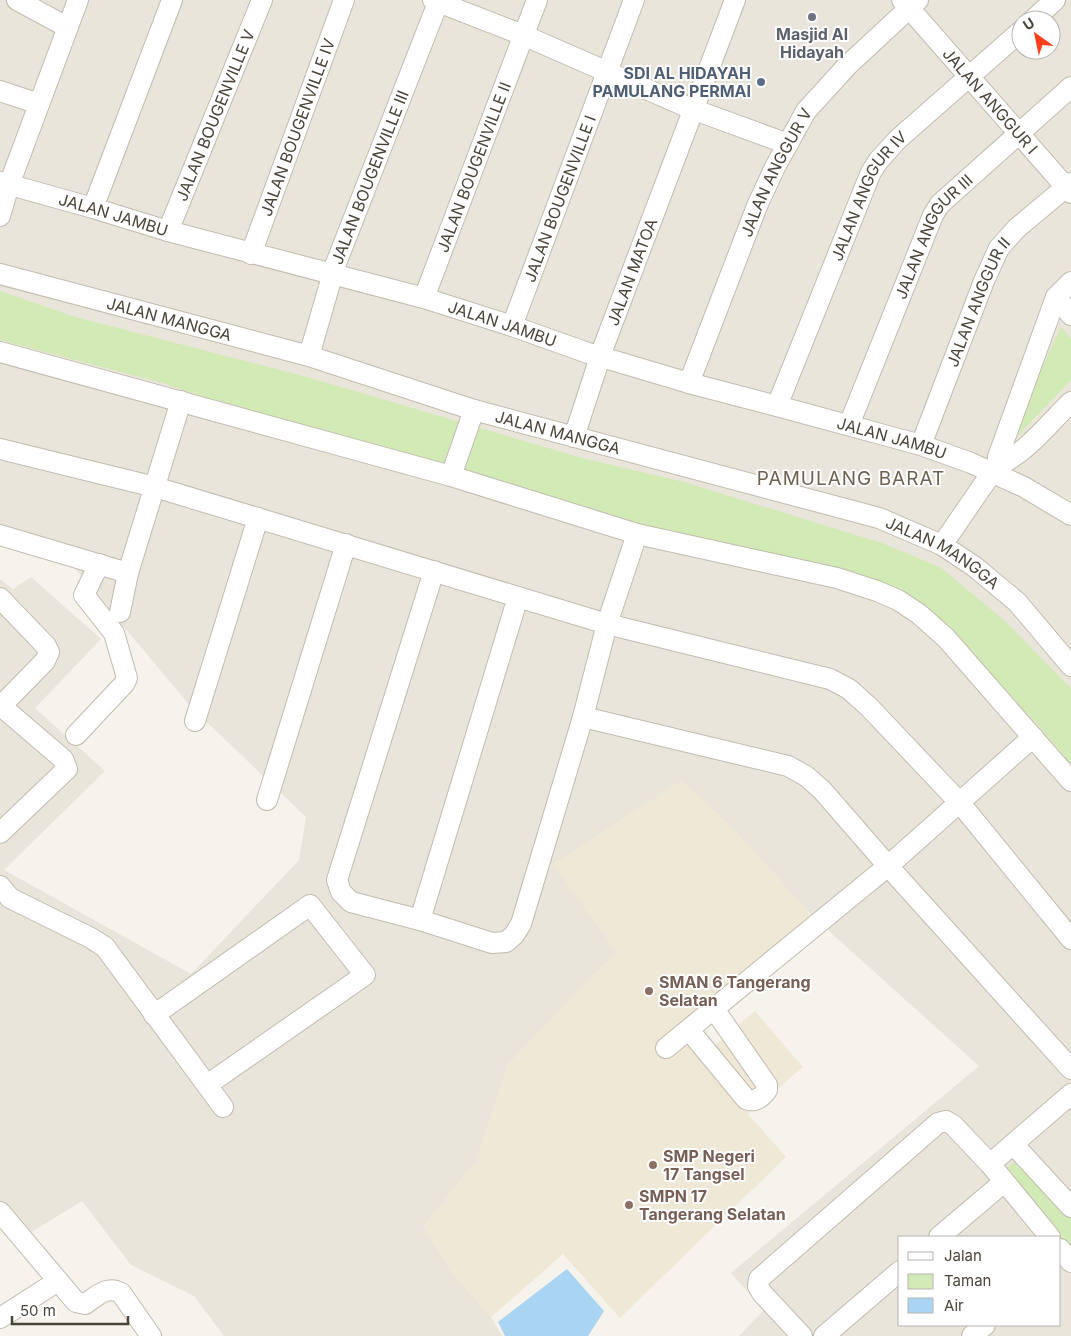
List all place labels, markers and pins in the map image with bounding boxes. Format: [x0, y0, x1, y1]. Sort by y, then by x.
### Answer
marker: Masjid Al Hidayah [806, 11, 818, 23]
place label: Masjid Al Hidayah [776, 24, 848, 62]
place label: SDI AL HIDAYAH PAMULANG PERMAI [592, 63, 751, 101]
marker: SDI AL HIDAYAH PAMULANG PERMAI [755, 76, 767, 88]
place label: SMAN 6 Tangerang Selatan [659, 972, 811, 1010]
marker: SMAN 6 Tangerang Selatan [643, 985, 655, 997]
place label: SMP Negeri 17 Tangsel [663, 1146, 755, 1184]
marker: SMP Negeri 17 Tangsel [647, 1159, 659, 1171]
place label: SMPN 17 Tangerang Selatan [639, 1186, 786, 1224]
marker: SMPN 17 Tangerang Selatan [623, 1199, 635, 1211]

